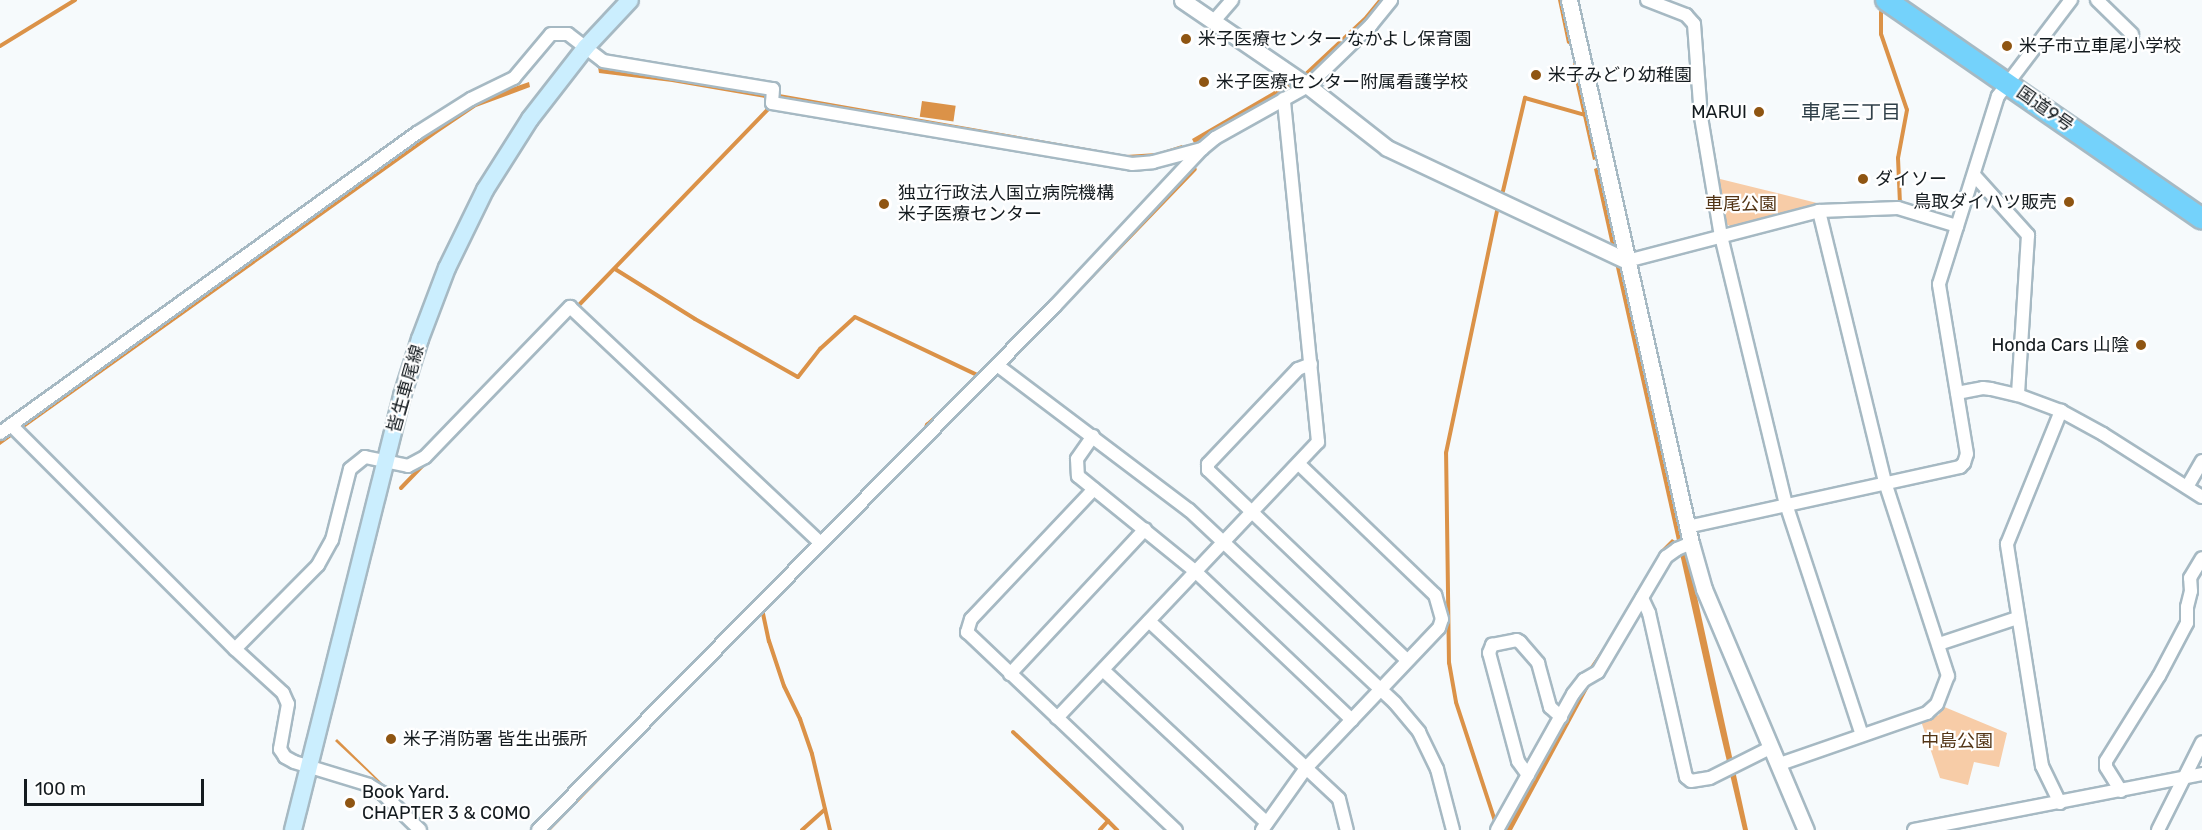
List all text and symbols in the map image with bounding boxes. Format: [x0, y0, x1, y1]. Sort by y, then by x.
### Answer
place label: 米子医療センター なかよし保育園 [1198, 28, 1472, 50]
marker: 米子医療センター なかよし保育園 [1179, 32, 1193, 46]
place label: 米子市立車尾小学校 [2019, 35, 2181, 57]
marker: 米子市立車尾小学校 [2000, 39, 2014, 53]
place label: 米子みどり幼稚園 [1548, 64, 1692, 86]
marker: 米子みどり幼稚園 [1529, 68, 1543, 82]
place label: 米子医療センター附属看護学校 [1216, 71, 1468, 93]
marker: 米子医療センター附属看護学校 [1197, 75, 1211, 89]
street label: 国道9号 [2012, 82, 2078, 136]
district label: 車尾三丁目 [1801, 100, 1901, 124]
place label: MARUI [1691, 101, 1747, 123]
marker: MARUI [1752, 105, 1766, 119]
place label: ダイソー [1875, 168, 1947, 190]
marker: ダイソー [1856, 172, 1870, 186]
place label: 独立行政法人国立病院機構 米子医療センター [898, 183, 1114, 226]
place label: 鳥取ダイハツ販売 [1913, 191, 2057, 213]
park label: 車尾公園 [1705, 193, 1777, 215]
marker: 独立行政法人国立病院機構 米子医療センター [875, 195, 893, 213]
marker: 鳥取ダイハツ販売 [2062, 195, 2076, 209]
place label: Honda Cars 山陰 [1991, 334, 2129, 356]
marker: Honda Cars 山陰 [2134, 338, 2148, 352]
street label: 皆生車尾線 [383, 343, 429, 435]
place label: 米子消防署 皆生出張所 [403, 728, 587, 750]
park label: 中島公園 [1921, 730, 1993, 752]
marker: 米子消防署 皆生出張所 [384, 732, 398, 746]
scale bar [27, 767, 207, 805]
text: 100 m [35, 778, 86, 800]
place label: Book Yard. CHAPTER 3 & COMO [362, 782, 531, 824]
marker: Book Yard. CHAPTER 3 & COMO [343, 796, 357, 810]

